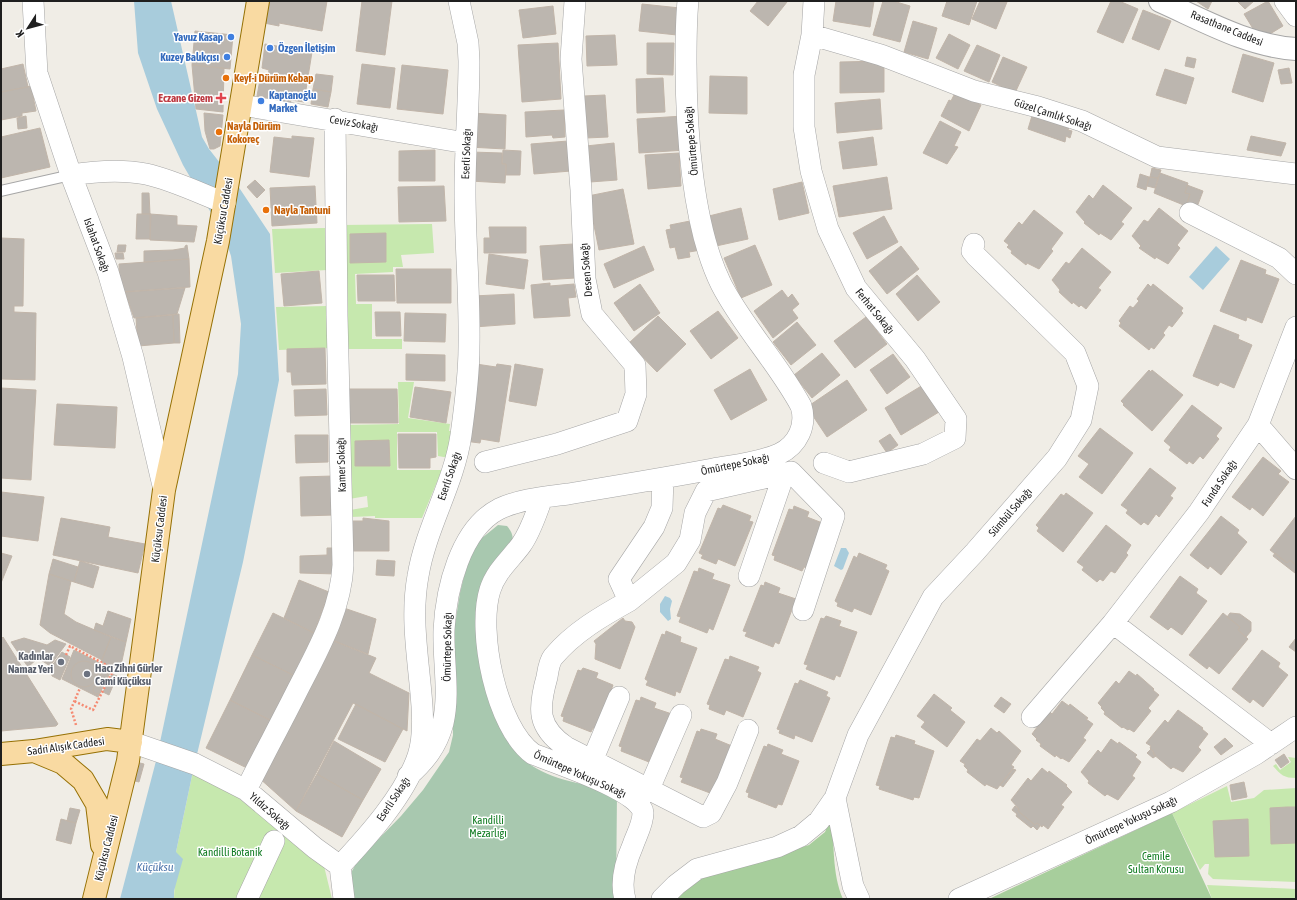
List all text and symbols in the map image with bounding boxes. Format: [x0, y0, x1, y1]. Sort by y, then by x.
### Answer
north arrow [8, 8, 48, 48]
street label: Rasathane Caddesi [1189, 8, 1265, 48]
text: K [13, 28, 26, 40]
place label: Yavuz Kasap [173, 31, 223, 43]
marker: Yavuz Kasap [226, 32, 236, 42]
place label: Özgen İletişim [278, 41, 335, 54]
marker: Özgen İletişim [265, 43, 275, 53]
place label: Kuzey Balıkçısı [160, 51, 219, 63]
marker: Kuzey Balıkçısı [222, 52, 232, 62]
place label: Keyf-i Dürüm Kebap [234, 72, 314, 84]
marker: Keyf-i Dürüm Kebap [221, 73, 231, 83]
place label: Kaptanoğlu Market [269, 89, 316, 114]
place label: Eczane Gizem [158, 92, 213, 104]
marker: Eczane Gizem [216, 93, 226, 103]
marker: Kaptanoğlu Market [256, 96, 266, 106]
street label: Güzel Çamlık Sokağı [1013, 96, 1093, 132]
street label: Ömürtepe Sokağı [682, 106, 700, 176]
street label: Ceviz Sokağı [329, 113, 379, 133]
place label: Nayla Dürüm Kokoreç [227, 120, 281, 145]
marker: Nayla Dürüm Kokoreç [214, 127, 224, 137]
street label: Eserli Sokağı [459, 128, 473, 180]
street label: Küçüksu Caddesi [211, 177, 235, 245]
place label: Nayla Tantuni [274, 204, 331, 216]
marker: Nayla Tantuni [261, 205, 271, 215]
street label: Islahat Sokağı [82, 216, 112, 274]
street label: Desen Sokağı [578, 243, 594, 297]
street label: Ferhat Sokağı [853, 286, 897, 336]
street label: Kamer Sokağı [334, 437, 348, 493]
street label: Eserli Sokağı [435, 450, 463, 502]
street label: Ömürtepe Sokağı [700, 451, 770, 477]
street label: Funda Sokağı [1199, 457, 1239, 509]
street label: Sümbül Sokağı [986, 485, 1034, 539]
street label: Küçüksu Caddesi [149, 495, 169, 563]
street label: Ömürtepe Sokağı [440, 612, 454, 682]
place label: Kadınlar Namaz Yeri [8, 650, 54, 675]
marker: Kadınlar Namaz Yeri [56, 657, 66, 667]
place label: Hacı Zihni Gürler Cami Küçüksu [95, 662, 163, 687]
marker: Hacı Zihni Gürler Cami Küçüksu [82, 669, 92, 679]
street label: Sadri Alışık Caddesi [27, 735, 105, 757]
street label: Ömürtepe Yokuşu Sokağı [532, 748, 628, 800]
street label: Eserli Sokağı [374, 775, 412, 823]
street label: Yıldız Sokağı [247, 790, 293, 832]
street label: Ömürtepe Yokuşu Sokağı [1083, 793, 1179, 847]
street label: Küçüksu Caddesi [92, 814, 120, 882]
park label: Kandilli Mezarlığı [469, 814, 507, 839]
park label: Kandilli Botanik [198, 846, 262, 858]
park label: Cemile Sultan Korusu [1128, 850, 1184, 875]
water label: Küçüksu [136, 860, 174, 874]

